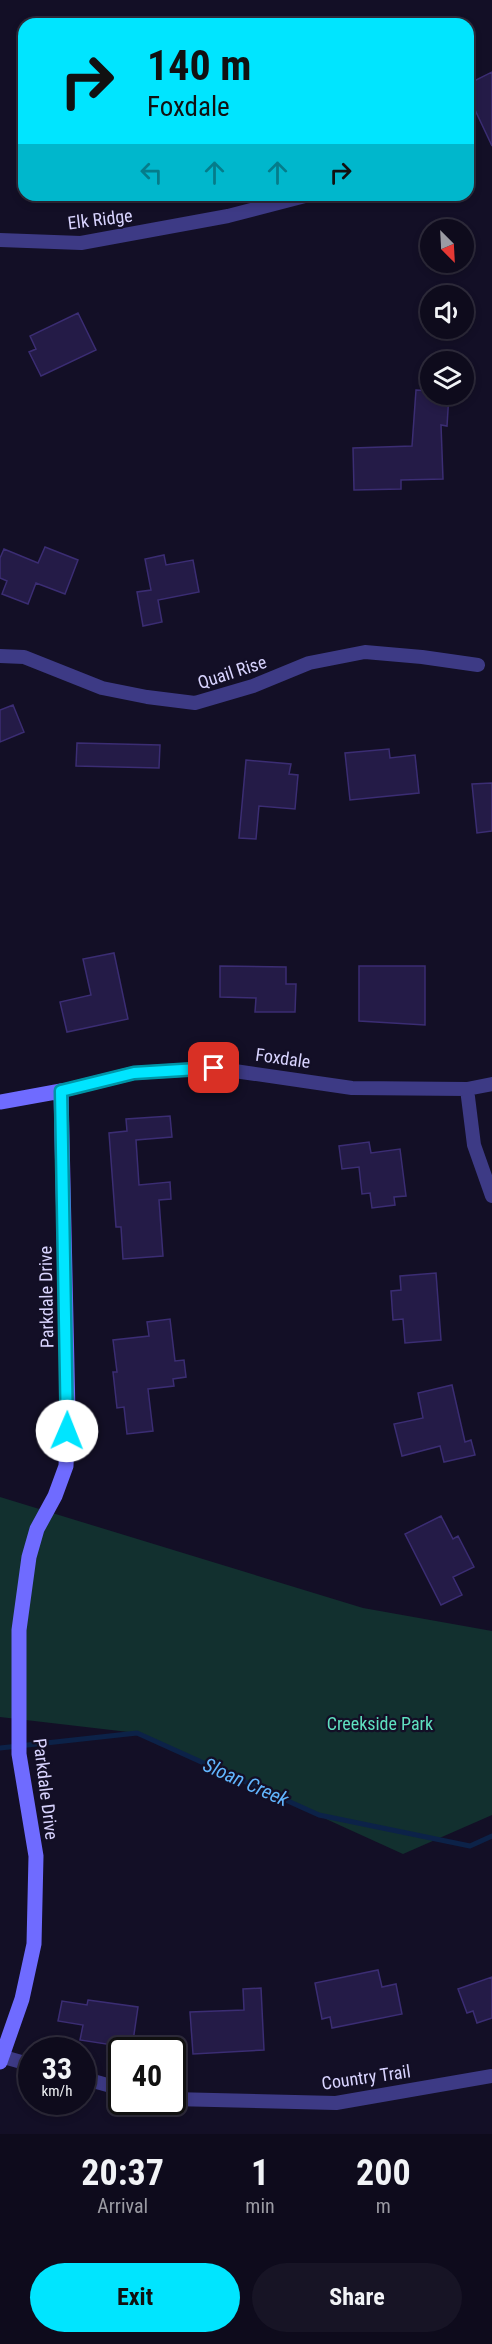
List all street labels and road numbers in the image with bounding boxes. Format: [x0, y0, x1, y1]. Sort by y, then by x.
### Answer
street label: Elk Ridge [66, 205, 134, 233]
street label: Quail Rise [195, 651, 269, 693]
street label: Foxdale [254, 1044, 312, 1072]
street label: Parkdale Drive [35, 1246, 57, 1348]
street label: Parkdale Drive [29, 1737, 63, 1841]
street label: Country Trail [320, 2060, 412, 2094]

